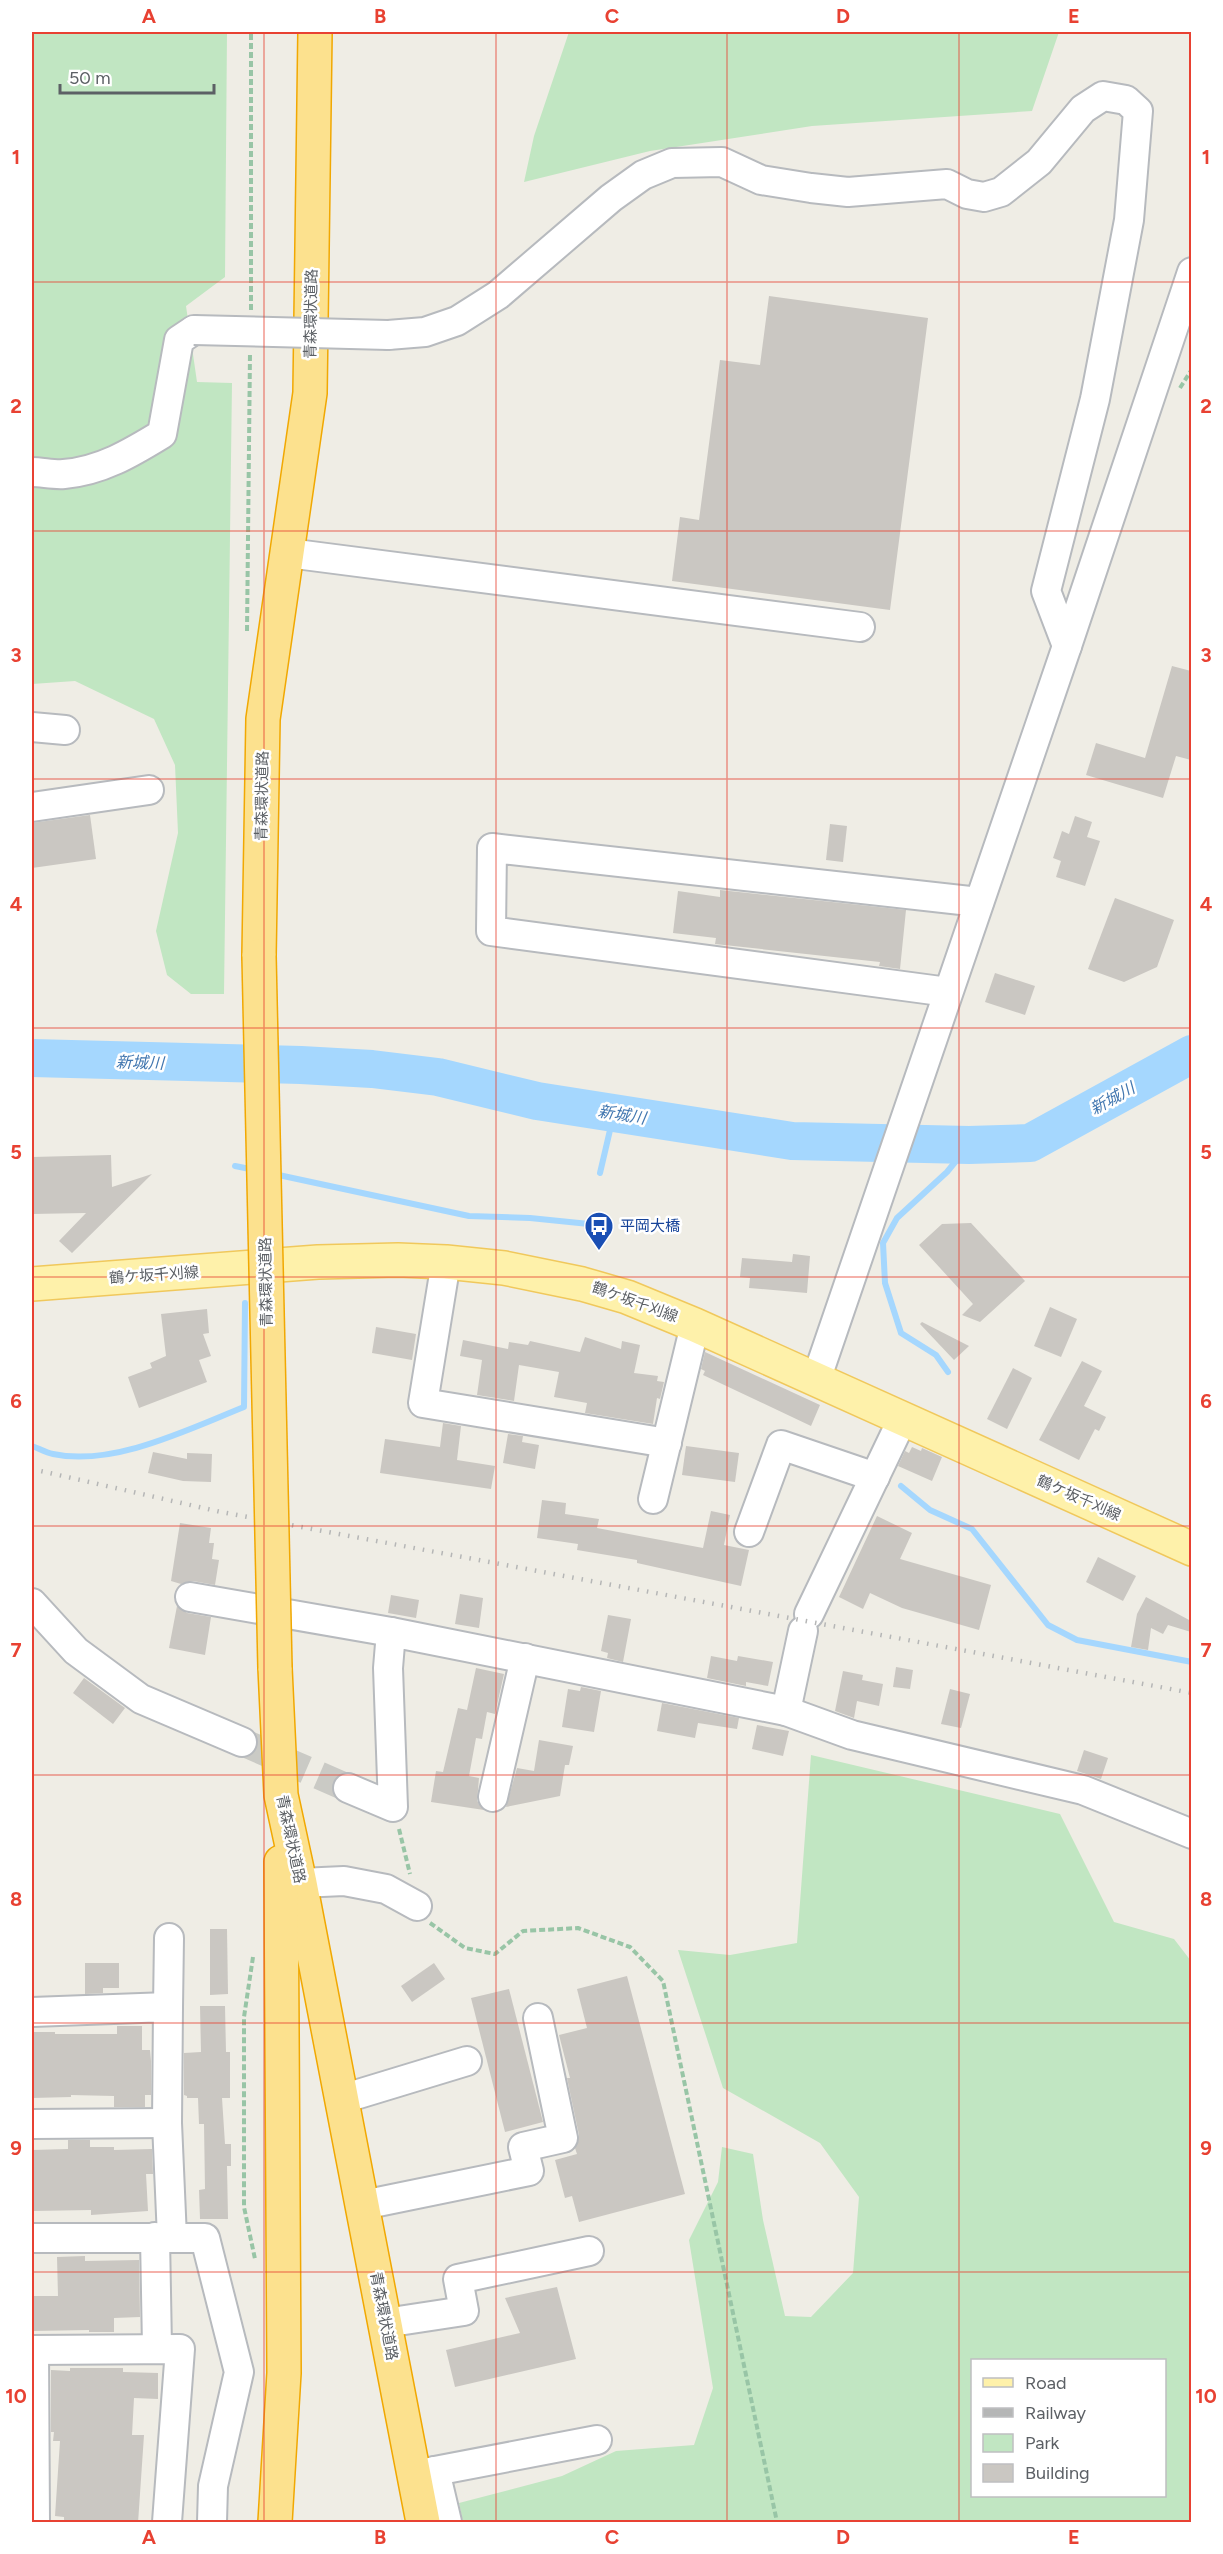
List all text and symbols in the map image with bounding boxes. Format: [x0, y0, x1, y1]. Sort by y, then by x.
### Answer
text: A [142, 4, 157, 28]
text: B [374, 4, 386, 28]
text: C [605, 4, 619, 28]
text: D [836, 4, 850, 28]
text: E [1068, 4, 1080, 28]
scale bar [60, 57, 214, 95]
text: 50 m [69, 67, 111, 89]
text: 1 [12, 145, 20, 169]
text: 1 [1202, 145, 1210, 169]
street label: 青森環状道路 [301, 269, 321, 359]
text: 2 [10, 394, 22, 418]
text: 2 [1200, 394, 1212, 418]
text: 3 [10, 643, 22, 667]
text: 3 [1200, 643, 1212, 667]
street label: 青森環状道路 [252, 751, 272, 841]
text: 4 [10, 892, 23, 916]
text: 4 [1200, 892, 1213, 916]
water label: 新城川 [116, 1052, 166, 1073]
water label: 新城川 [1087, 1078, 1140, 1118]
water label: 新城川 [597, 1101, 649, 1128]
text: 5 [10, 1140, 22, 1164]
text: 5 [1200, 1140, 1212, 1164]
bus stop icon: 平岡大橋 [583, 1210, 615, 1252]
place label: 平岡大橋 [620, 1217, 680, 1235]
street label: 青森環状道路 [256, 1237, 276, 1327]
street label: 鶴ケ坂千刈線 [108, 1263, 200, 1287]
street label: 鶴ケ坂千刈線 [590, 1278, 680, 1326]
text: 6 [10, 1389, 22, 1413]
text: 6 [1200, 1389, 1212, 1413]
street label: 鶴ケ坂千刈線 [1034, 1471, 1124, 1525]
text: 7 [10, 1638, 22, 1662]
text: 7 [1200, 1638, 1212, 1662]
street label: 青森環状道路 [273, 1793, 309, 1885]
text: 8 [10, 1887, 22, 1911]
text: 8 [1200, 1887, 1212, 1911]
text: 9 [10, 2136, 22, 2160]
text: 9 [1200, 2136, 1212, 2160]
street label: 青森環状道路 [367, 2270, 401, 2362]
legend [971, 2359, 1166, 2497]
text: Road [1025, 2372, 1066, 2394]
text: 10 [5, 2384, 27, 2408]
text: 10 [1195, 2384, 1217, 2408]
text: Railway [1025, 2402, 1087, 2424]
text: Park [1025, 2432, 1060, 2454]
text: Building [1025, 2462, 1090, 2484]
text: A [142, 2525, 157, 2549]
text: B [374, 2525, 386, 2549]
text: C [605, 2525, 619, 2549]
text: D [836, 2525, 850, 2549]
text: E [1068, 2525, 1080, 2549]

